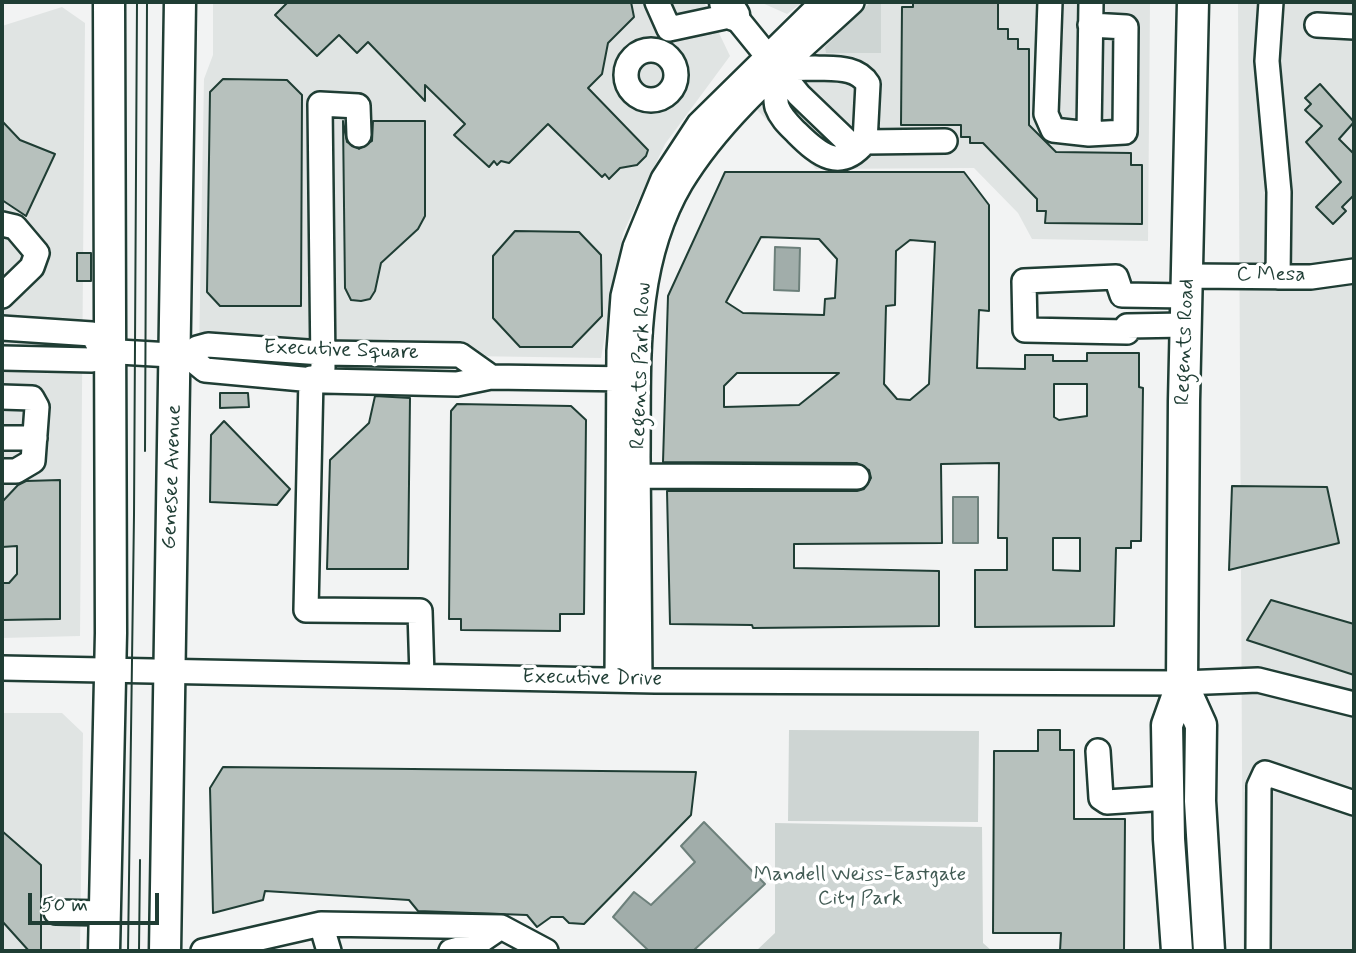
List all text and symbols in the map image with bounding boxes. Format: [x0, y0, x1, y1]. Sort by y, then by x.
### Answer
street label: C Mesa [1236, 263, 1306, 289]
street label: Regents Road [1171, 278, 1201, 406]
street label: Regents Park Row [626, 282, 658, 450]
street label: Executive Square [263, 336, 419, 366]
street label: Genesee Avenue [158, 404, 188, 550]
street label: Executive Drive [522, 665, 662, 693]
park label: Mandell Weiss-Eastgate City Park [754, 863, 966, 913]
scale bar [32, 880, 163, 924]
text: 50 m [41, 891, 88, 919]

